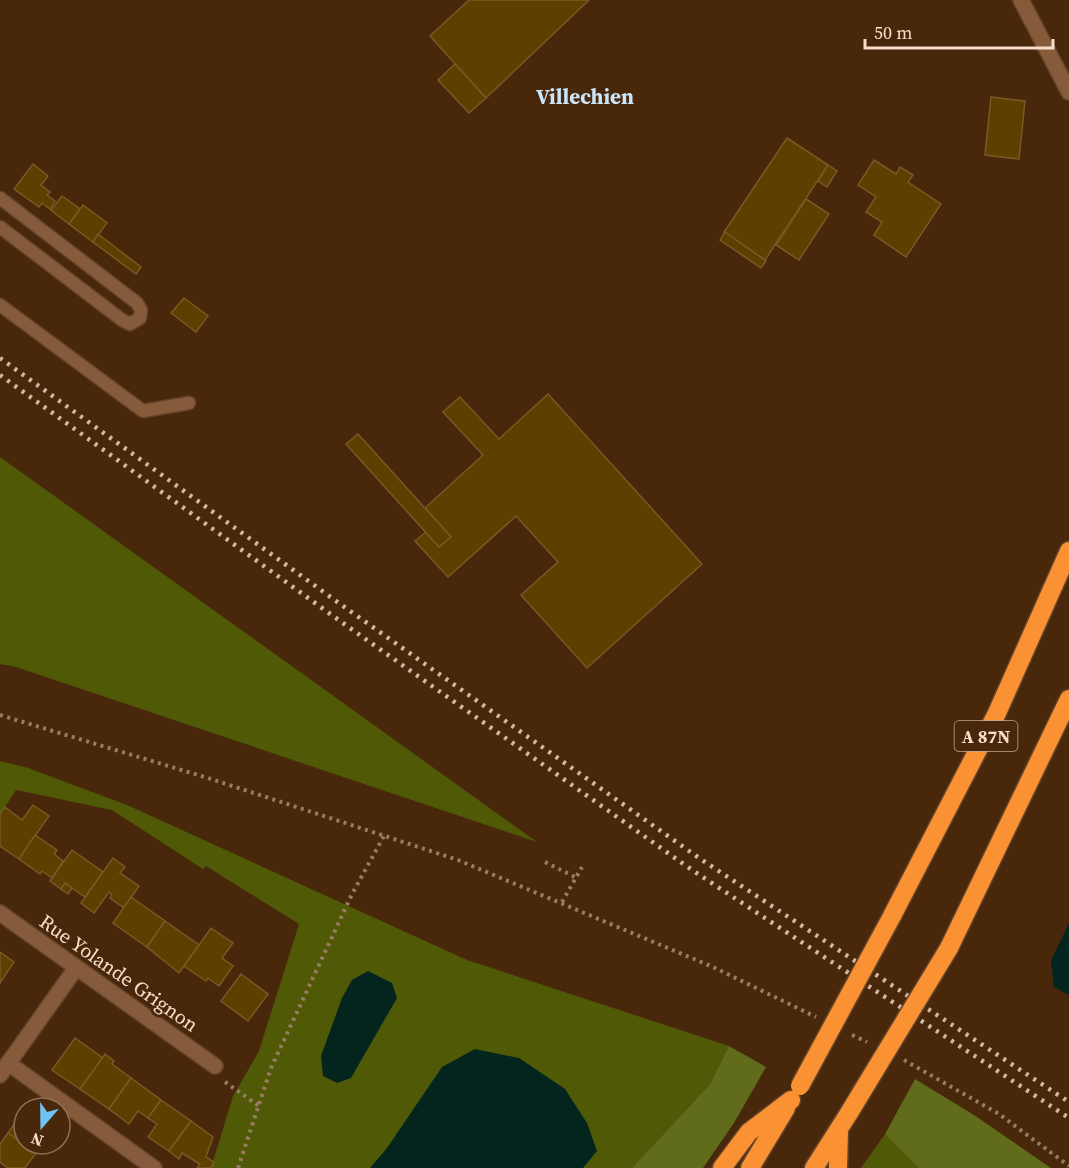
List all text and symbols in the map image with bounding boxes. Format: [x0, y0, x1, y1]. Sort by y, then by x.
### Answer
scale bar [865, 12, 1052, 50]
text: 50 m [874, 20, 912, 45]
district label: Villechien [536, 82, 634, 111]
road number: A 87N [954, 721, 1018, 751]
street label: Rue Yolande Grignon [34, 908, 204, 1038]
north arrow [12, 1096, 72, 1156]
text: N [27, 1128, 46, 1152]

